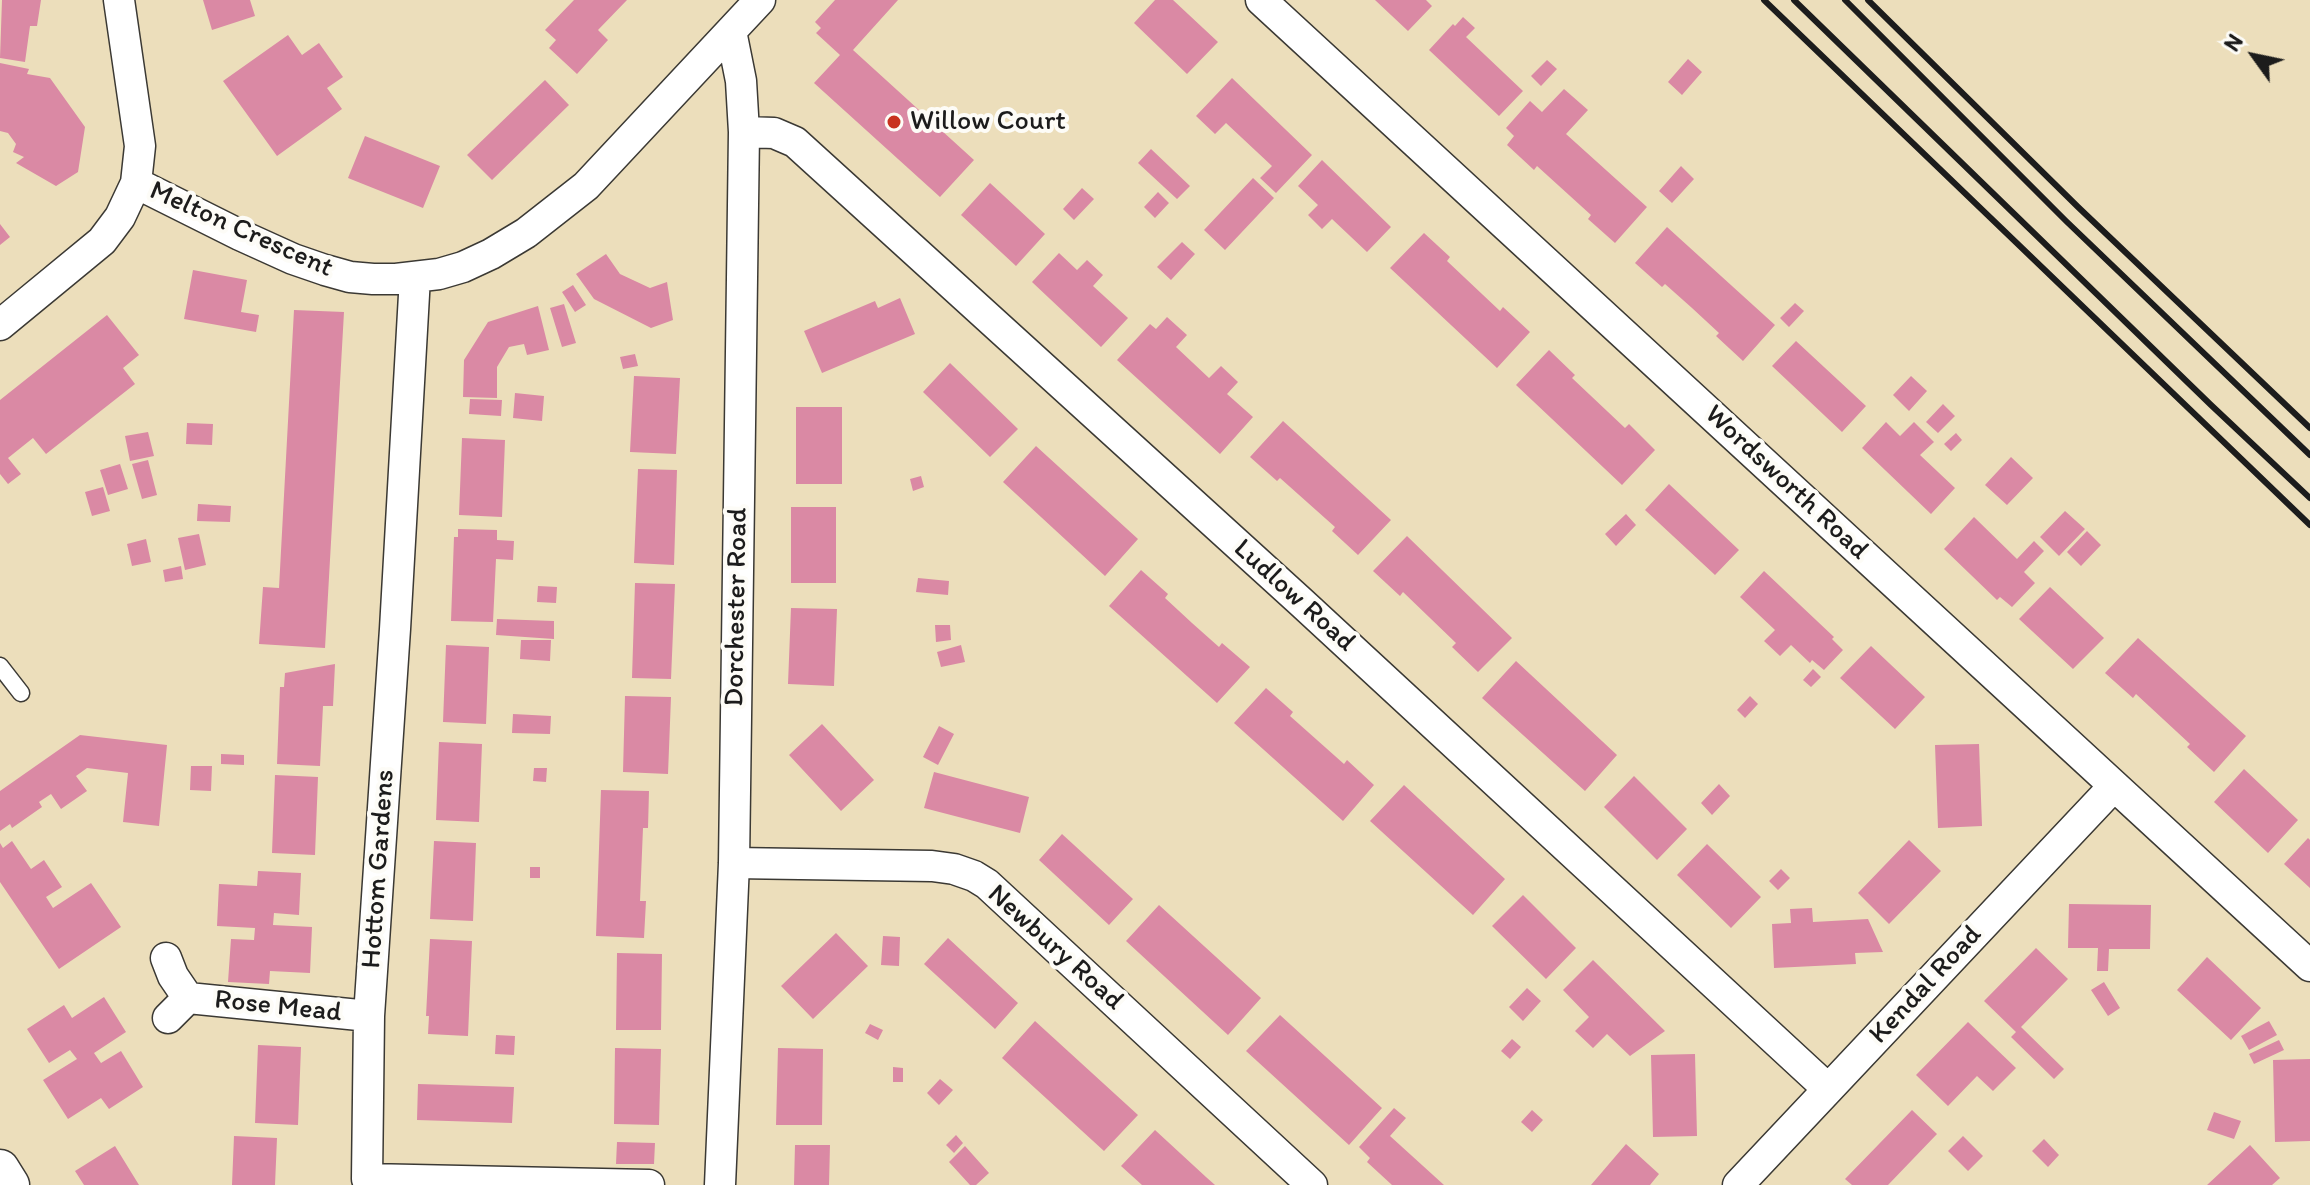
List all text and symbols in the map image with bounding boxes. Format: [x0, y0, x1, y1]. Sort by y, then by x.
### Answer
north arrow [2214, 16, 2294, 96]
text: N [2218, 29, 2249, 56]
place label: Willow Court [910, 105, 1066, 139]
marker: Willow Court [885, 113, 903, 131]
street label: Melton Crescent [144, 174, 338, 286]
street label: Wordsworth Road [1697, 398, 1875, 568]
street label: Dorchester Road [718, 507, 756, 707]
street label: Ludlow Road [1226, 532, 1362, 660]
street label: Hottom Gardens [355, 768, 403, 970]
street label: Newbury Road [980, 878, 1130, 1018]
street label: Kendal Road [1862, 919, 1990, 1051]
street label: Rose Mead [213, 984, 343, 1030]

